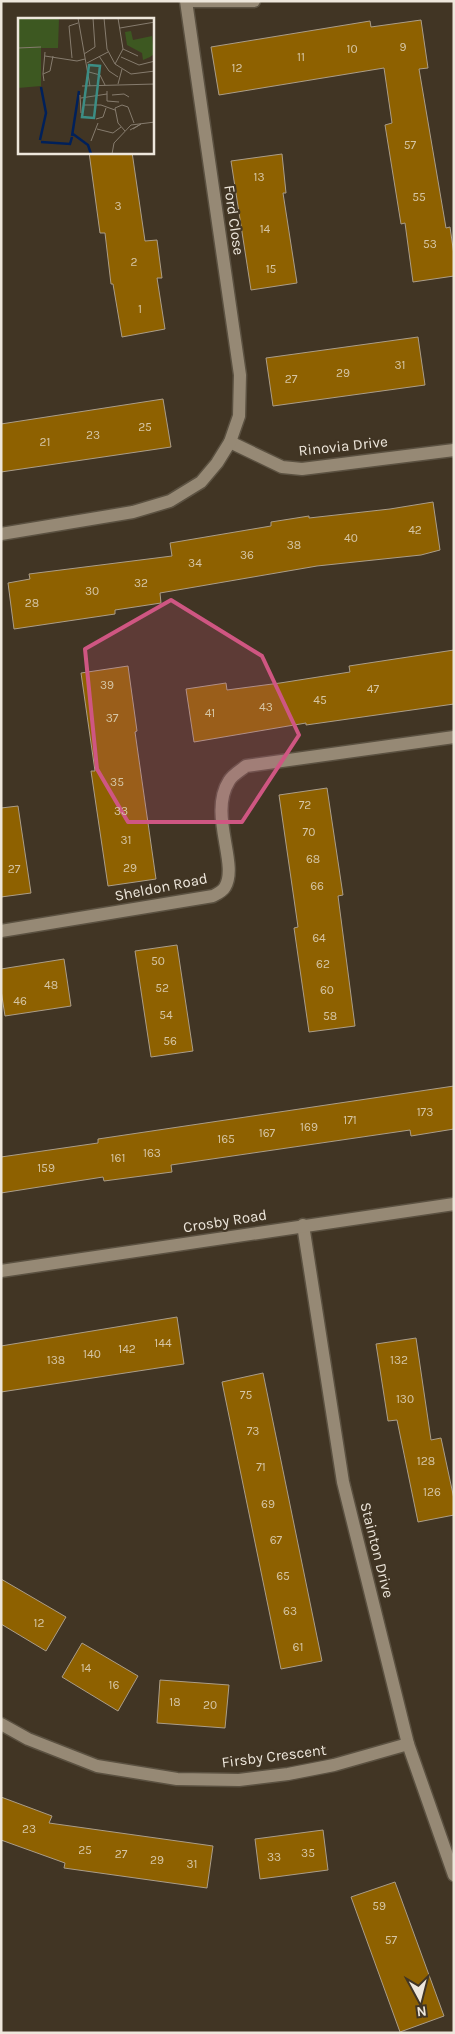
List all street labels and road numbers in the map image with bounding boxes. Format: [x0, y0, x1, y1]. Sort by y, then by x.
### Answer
street label: Ford Close [220, 184, 248, 256]
street label: Rinovia Drive [297, 432, 389, 460]
street label: Sheldon Road [113, 869, 209, 905]
street label: Crosby Road [182, 1205, 268, 1237]
street label: Stainton Drive [356, 1500, 398, 1600]
street label: Firsby Crescent [221, 1741, 328, 1771]

